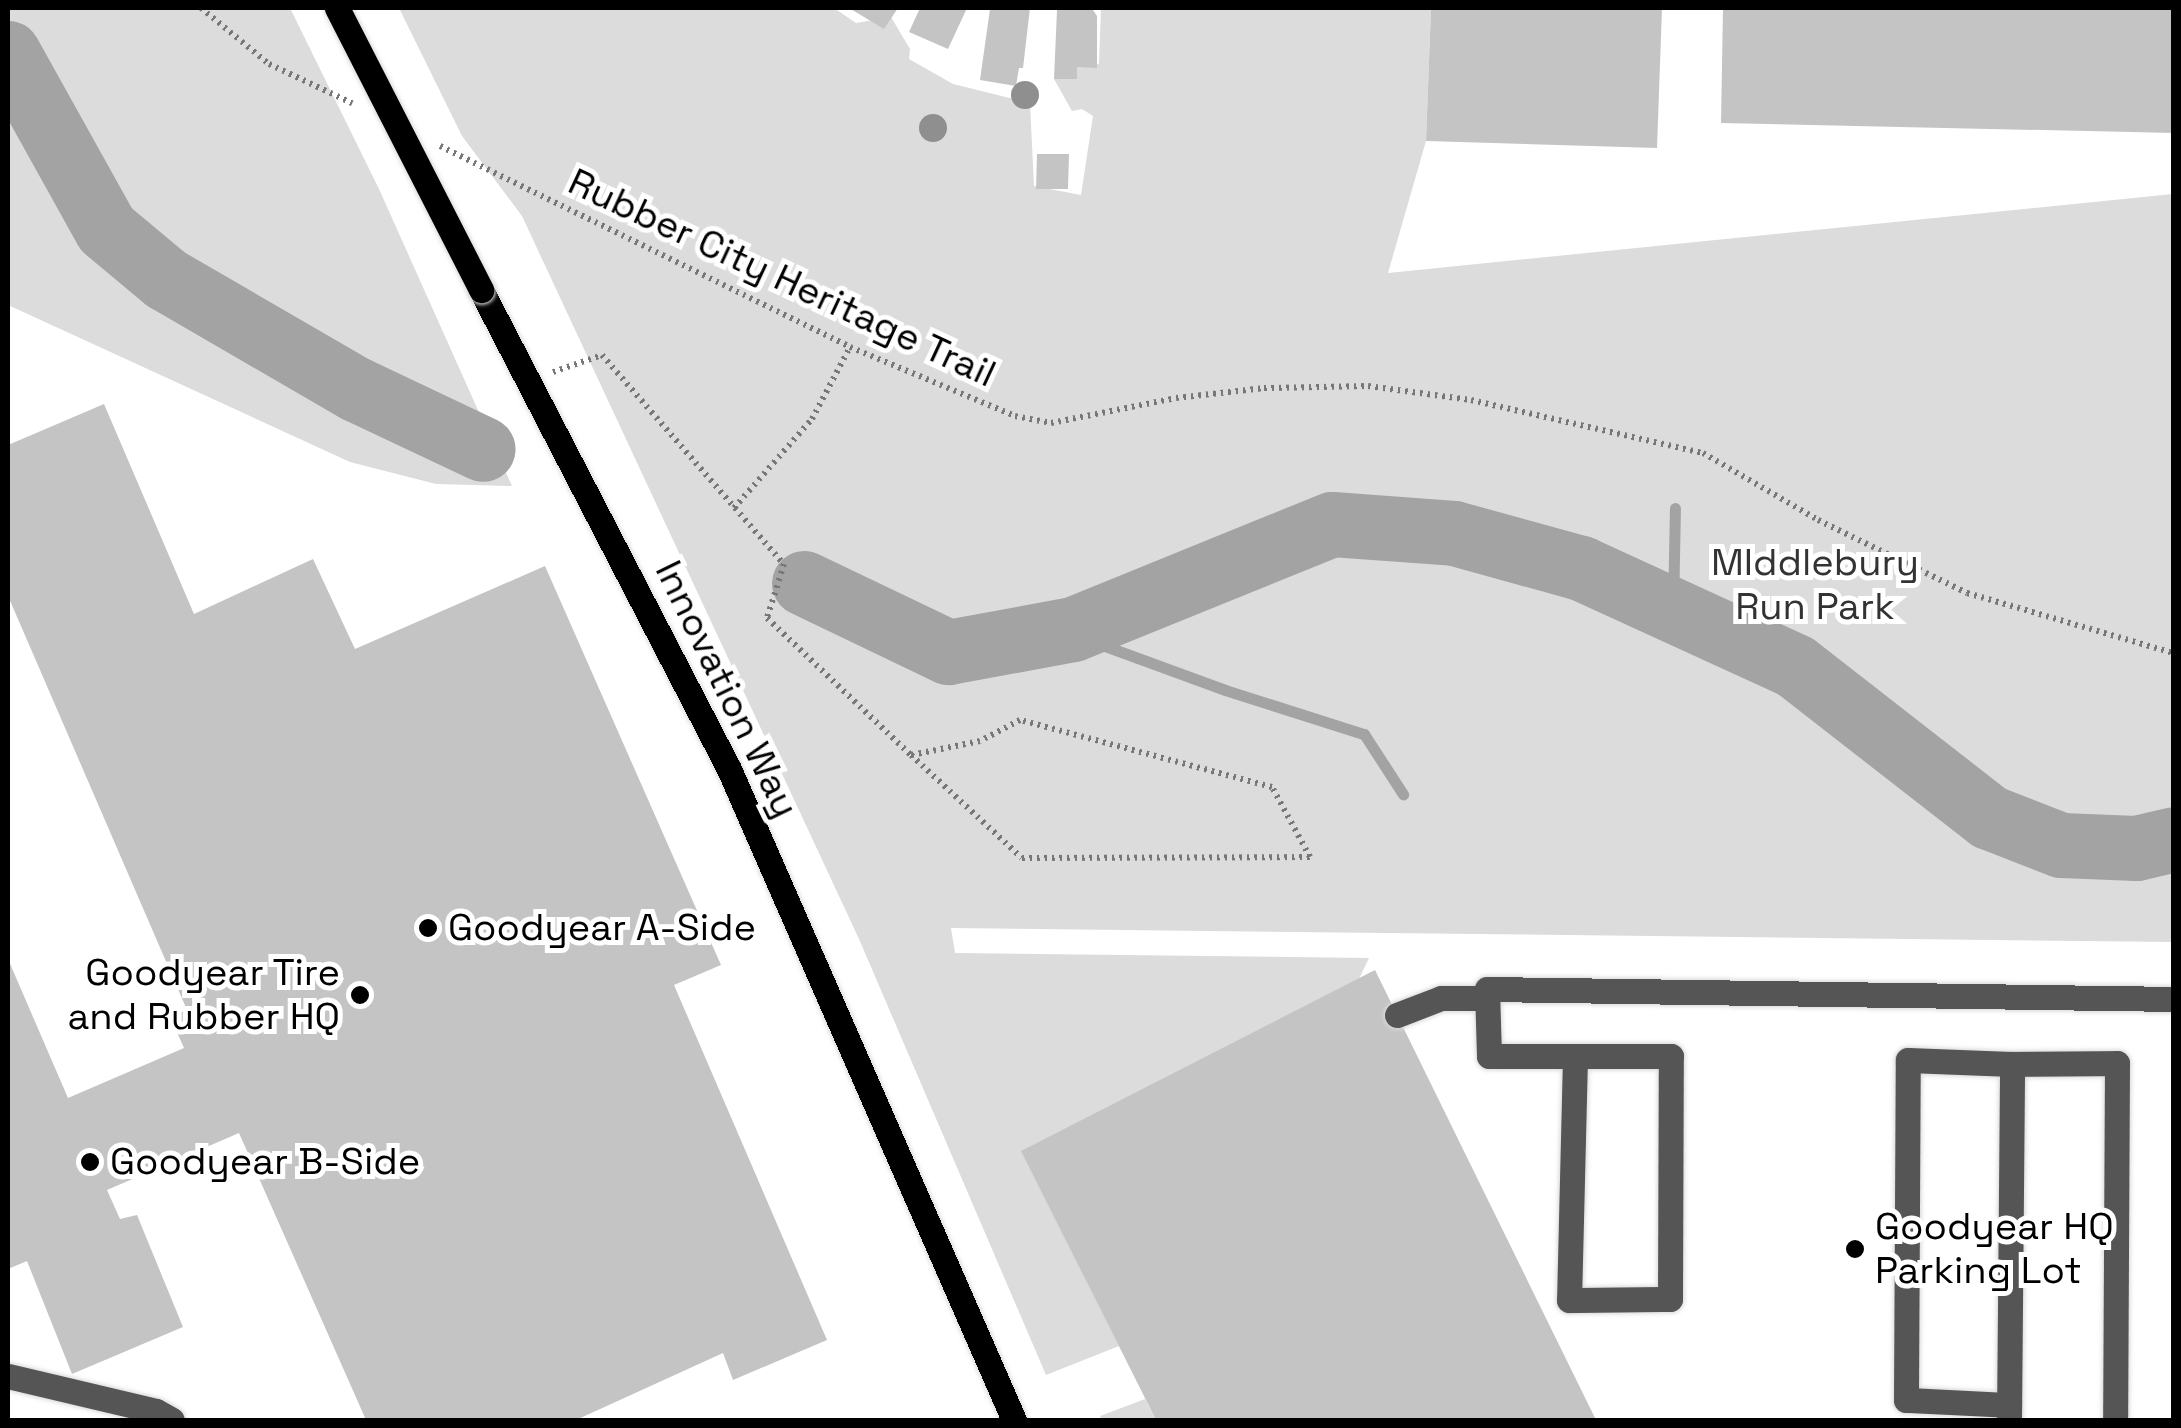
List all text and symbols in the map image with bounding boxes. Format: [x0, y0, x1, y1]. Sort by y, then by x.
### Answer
street label: Rubber City Heritage Trail [561, 159, 1003, 397]
park label: MIddlebury Run Park [1711, 540, 1919, 630]
street label: Innovation Way [645, 553, 809, 825]
place label: Goodyear A-Side [448, 905, 757, 951]
marker: Goodyear A-Side [417, 917, 439, 939]
place label: Goodyear Tire and Rubber HQ [68, 950, 340, 1040]
marker: Goodyear Tire and Rubber HQ [349, 984, 371, 1006]
place label: Goodyear B-Side [110, 1139, 420, 1185]
marker: Goodyear B-Side [79, 1151, 101, 1173]
place label: Goodyear HQ Parking Lot [1875, 1204, 2114, 1294]
marker: Goodyear HQ Parking Lot [1844, 1238, 1866, 1260]

